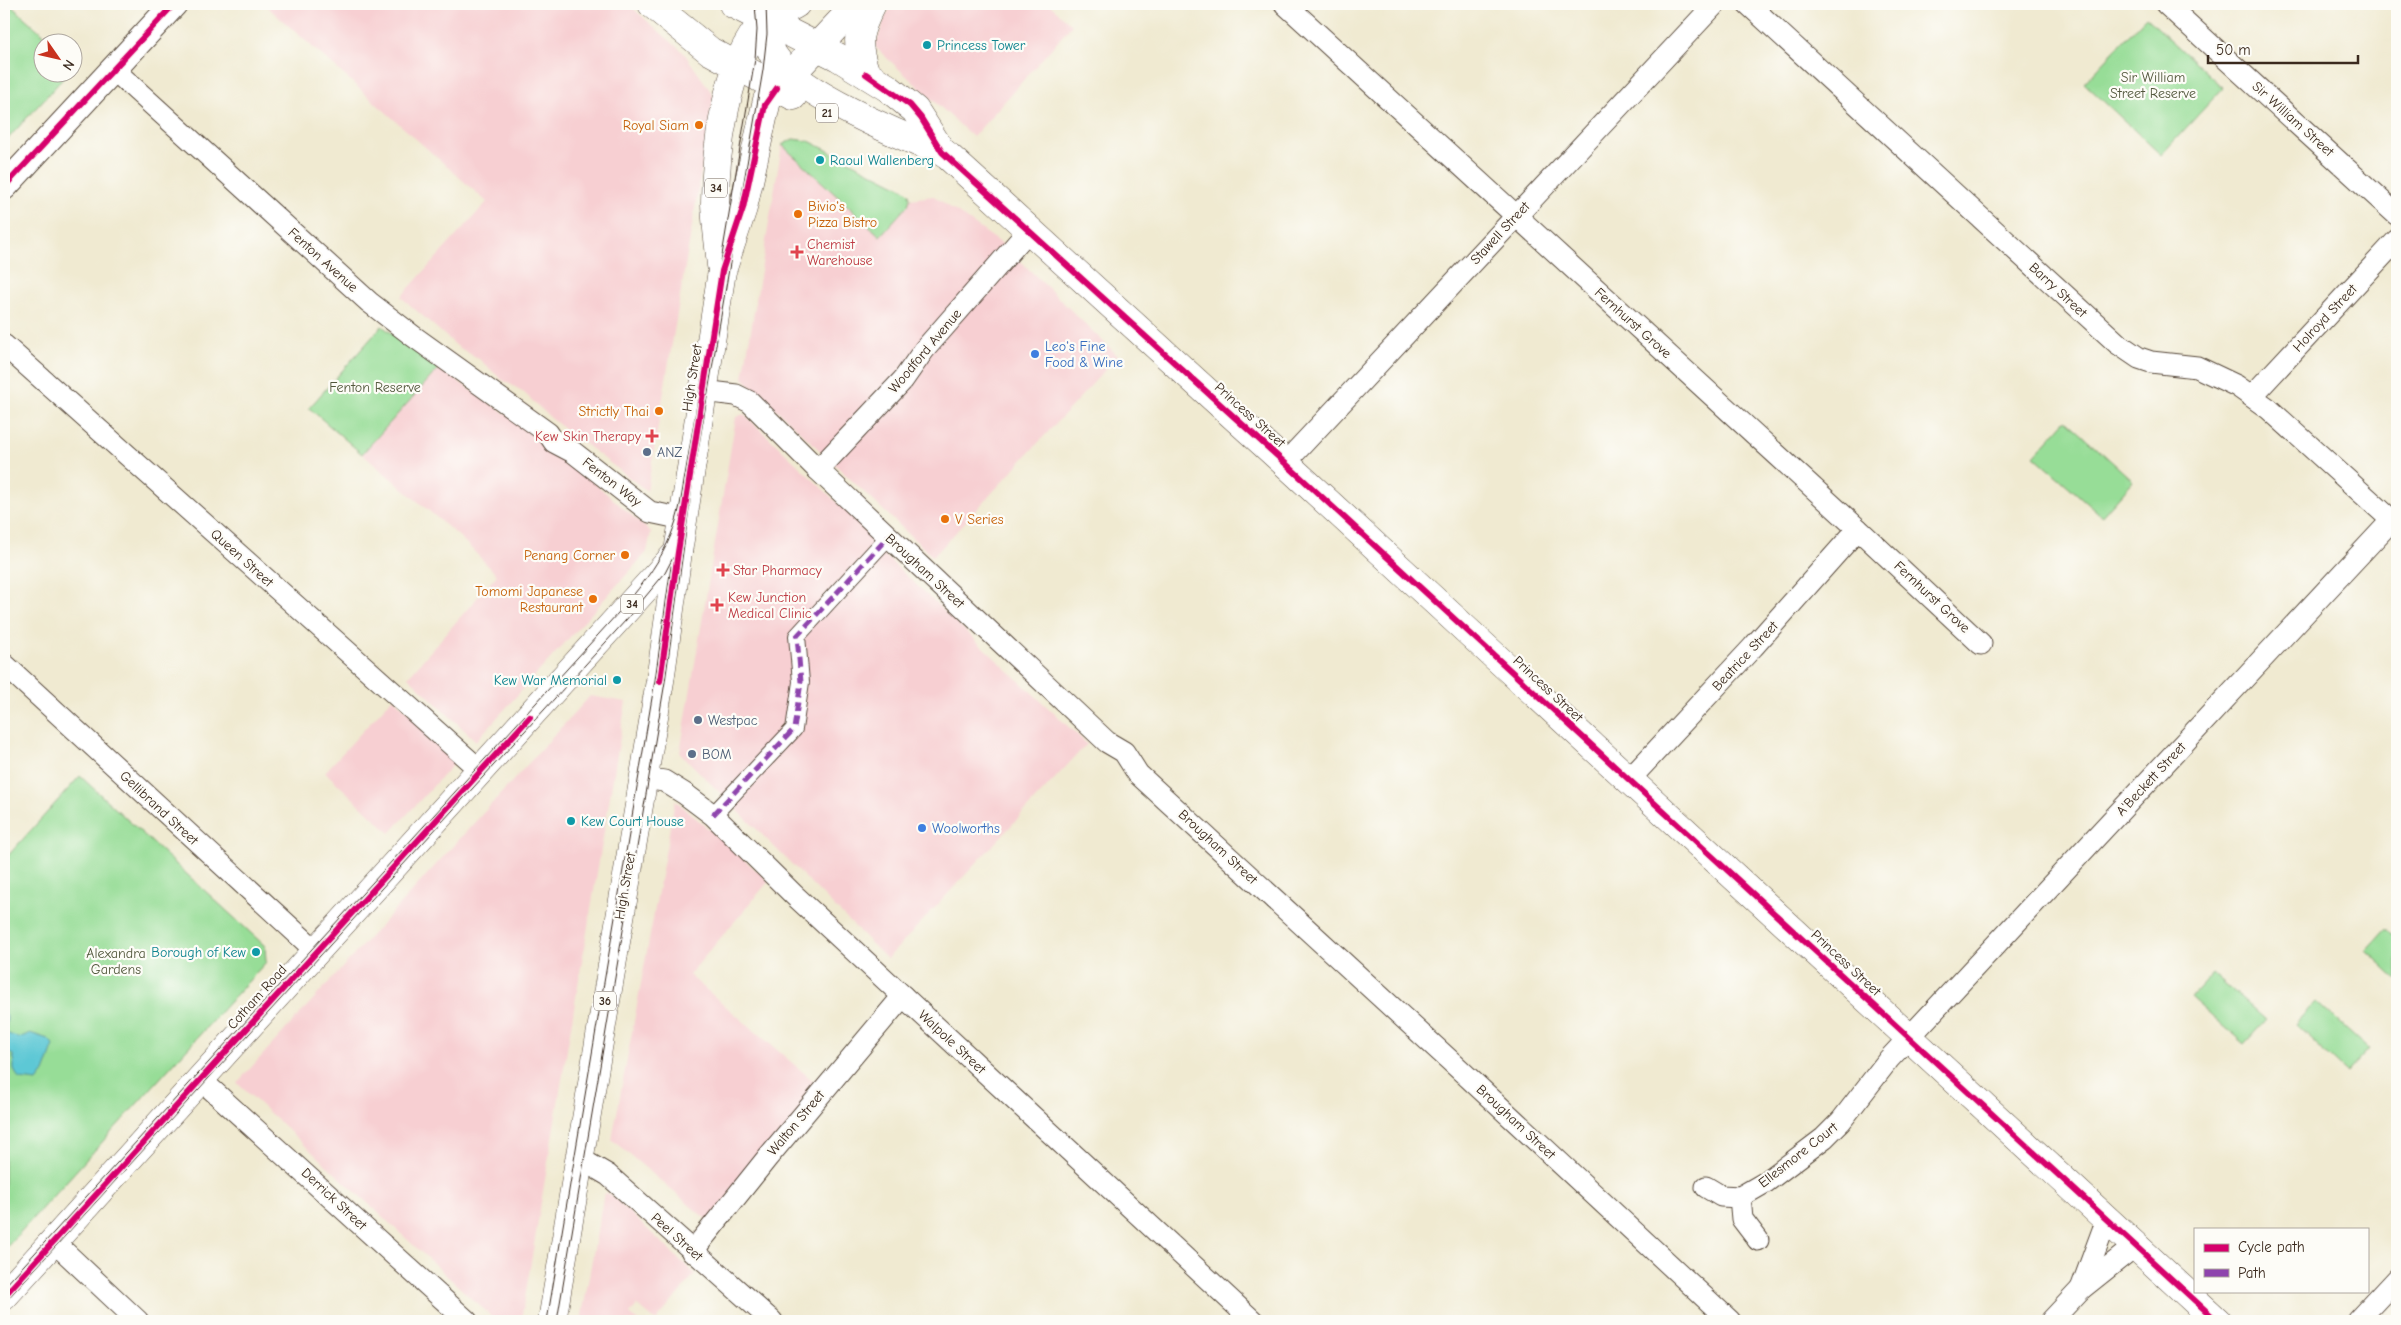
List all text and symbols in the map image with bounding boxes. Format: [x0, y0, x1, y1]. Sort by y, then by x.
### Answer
north arrow [32, 32, 82, 82]
scale bar [2208, 32, 2358, 64]
place label: Princess Tower [937, 37, 1026, 54]
marker: Princess Tower [921, 39, 933, 51]
text: 50 m [2216, 41, 2251, 59]
text: N [59, 56, 78, 74]
park label: Sir William Street Reserve [2110, 69, 2196, 102]
street label: Sir William Street [2249, 78, 2338, 161]
road number: 21 [816, 104, 838, 122]
place label: Royal Siam [623, 117, 689, 134]
marker: Royal Siam [693, 119, 705, 131]
place label: Raoul Wallenberg [830, 152, 934, 169]
marker: Raoul Wallenberg [814, 154, 826, 166]
road number: 34 [705, 178, 727, 198]
street label: Stawell Street [1467, 197, 1534, 268]
place label: Bivio's Pizza Bistro [808, 198, 877, 231]
marker: Bivio's Pizza Bistro [792, 208, 804, 220]
street label: Fenton Avenue [285, 224, 361, 296]
place label: Chemist Warehouse [807, 236, 873, 269]
marker: Chemist Warehouse [791, 246, 803, 258]
street label: Barry Street [2026, 259, 2091, 322]
street label: Holroyd Street [2289, 280, 2361, 355]
street label: Fernhurst Grove [1591, 284, 1675, 362]
street label: Woodford Avenue [885, 305, 965, 397]
place label: Leo's Fine Food & Wine [1045, 338, 1123, 371]
street label: High Street [678, 342, 706, 413]
marker: Leo's Fine Food & Wine [1029, 348, 1041, 360]
park label: Fenton Reserve [329, 379, 421, 396]
street label: Princess Street [1211, 379, 1290, 452]
place label: Strictly Thai [579, 403, 649, 420]
marker: Strictly Thai [653, 405, 665, 417]
place label: Kew Skin Therapy [535, 428, 642, 445]
marker: Kew Skin Therapy [645, 429, 659, 443]
place label: ANZ [657, 444, 683, 461]
marker: ANZ [641, 446, 653, 458]
street label: Fenton Way [579, 454, 645, 511]
place label: V Series [955, 511, 1004, 528]
marker: V Series [939, 513, 951, 525]
street label: Queen Street [207, 525, 278, 591]
street label: Brougham Street [882, 530, 969, 613]
place label: Penang Corner [524, 547, 615, 564]
marker: Penang Corner [619, 549, 631, 561]
street label: Fernhurst Grove [1891, 558, 1973, 636]
place label: Star Pharmacy [733, 562, 822, 579]
marker: Star Pharmacy [717, 564, 729, 576]
place label: Tomomi Japanese Restaurant [475, 583, 584, 616]
place label: Kew Junction Medical Clinic [728, 589, 812, 622]
marker: Tomomi Japanese Restaurant [587, 593, 599, 605]
road number: 34 [621, 594, 643, 614]
marker: Kew Junction Medical Clinic [710, 598, 724, 612]
street label: Beatrice Street [1708, 617, 1782, 694]
street label: Princess Street [1509, 652, 1587, 726]
place label: Kew War Memorial [494, 672, 607, 689]
marker: Kew War Memorial [611, 674, 623, 686]
place label: Westpac [708, 712, 758, 729]
marker: Westpac [692, 714, 704, 726]
street label: A'Beckett Street [2113, 738, 2190, 819]
place label: BOM [702, 746, 732, 763]
marker: BOM [686, 748, 698, 760]
street label: Gellibrand Street [116, 767, 203, 849]
street label: Brougham Street [1175, 806, 1262, 889]
place label: Kew Court House [581, 813, 684, 830]
marker: Kew Court House [565, 815, 577, 827]
place label: Woolworths [932, 820, 1000, 837]
marker: Woolworths [916, 822, 928, 834]
street label: High Street [611, 850, 639, 921]
street label: Princess Street [1807, 926, 1885, 1000]
place label: Borough of Kew [151, 944, 247, 961]
park label: Alexandra Gardens [86, 945, 146, 978]
marker: Borough of Kew [250, 946, 262, 958]
street label: Cotham Road [224, 961, 290, 1033]
road number: 36 [594, 991, 616, 1010]
street label: Walpole Street [915, 1006, 990, 1078]
street label: Brougham Street [1473, 1081, 1560, 1164]
street label: Walton Street [764, 1086, 829, 1159]
street label: Ellesmore Court [1755, 1118, 1842, 1191]
street label: Derrick Street [298, 1164, 371, 1234]
street label: Peel Street [648, 1209, 707, 1265]
legend [2194, 1228, 2368, 1292]
text: Cycle path [2238, 1238, 2305, 1256]
text: Path [2238, 1264, 2266, 1282]

